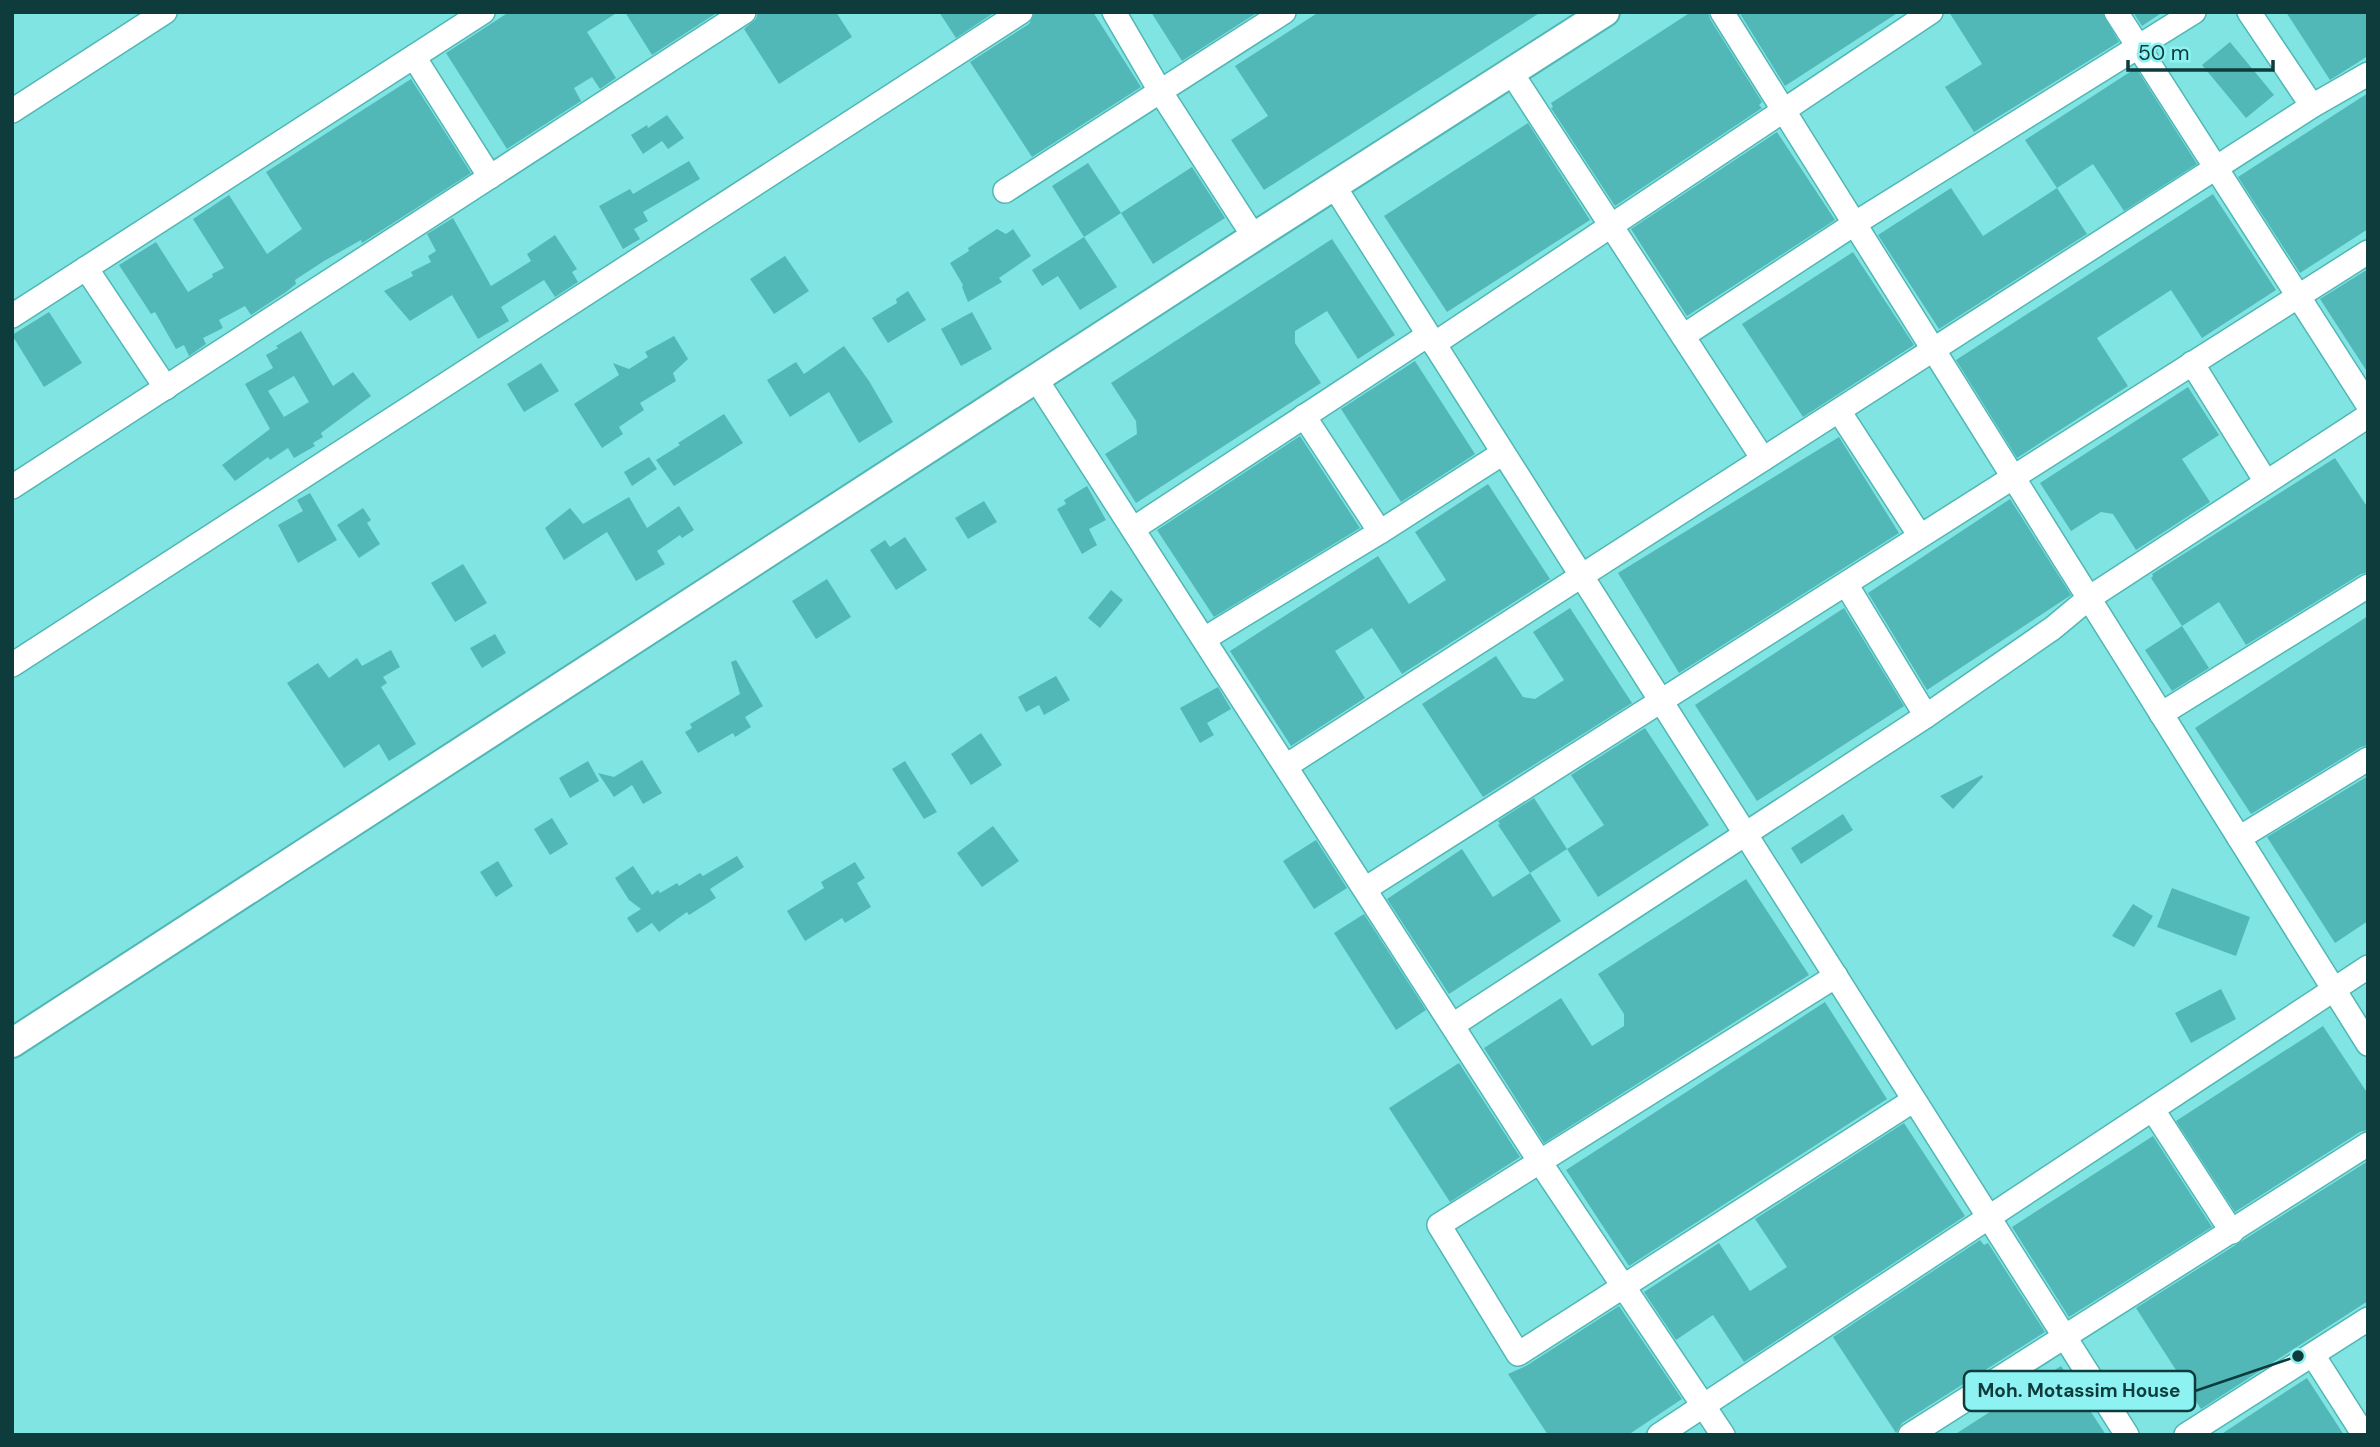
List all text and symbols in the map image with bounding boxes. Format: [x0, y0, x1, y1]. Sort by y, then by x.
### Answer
scale bar [2128, 28, 2273, 72]
text: 50 m [2138, 39, 2189, 67]
callout: Moh. Motassim House [1964, 1371, 2195, 1411]
text: Moh. Motassim House [1978, 1378, 2181, 1403]

